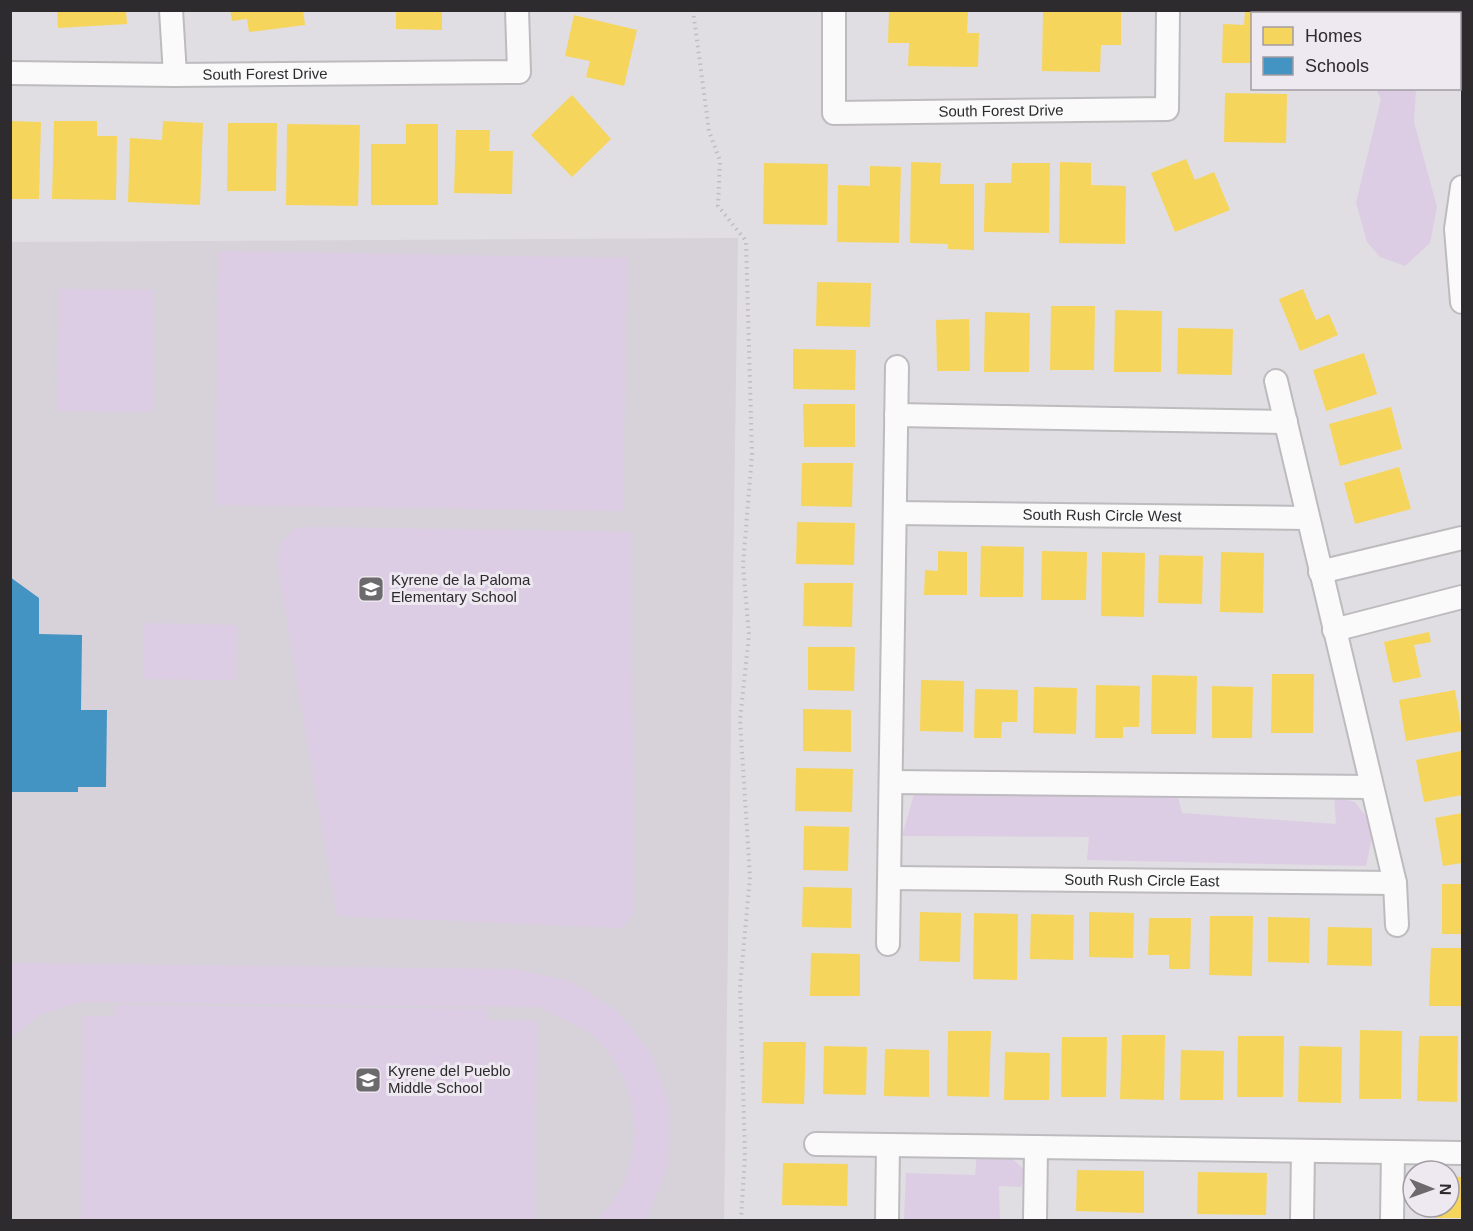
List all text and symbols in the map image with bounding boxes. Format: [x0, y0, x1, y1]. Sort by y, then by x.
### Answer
legend [1251, 12, 1461, 90]
text: Homes [1305, 26, 1362, 46]
text: Schools [1305, 56, 1369, 76]
street label: South Forest Drive [202, 65, 328, 83]
street label: South Forest Drive [938, 101, 1064, 120]
street label: South Rush Circle West [1022, 506, 1182, 524]
place label: Kyrene de la Paloma Elementary School [391, 571, 531, 605]
school or university icon: Kyrene de la Paloma Elementary School [356, 574, 386, 604]
street label: South Rush Circle East [1064, 871, 1220, 889]
place label: Kyrene del Pueblo Middle School [388, 1062, 511, 1096]
school or university icon: Kyrene del Pueblo Middle School [353, 1065, 383, 1095]
north arrow [1401, 1159, 1461, 1219]
text: N [1437, 1183, 1454, 1195]

